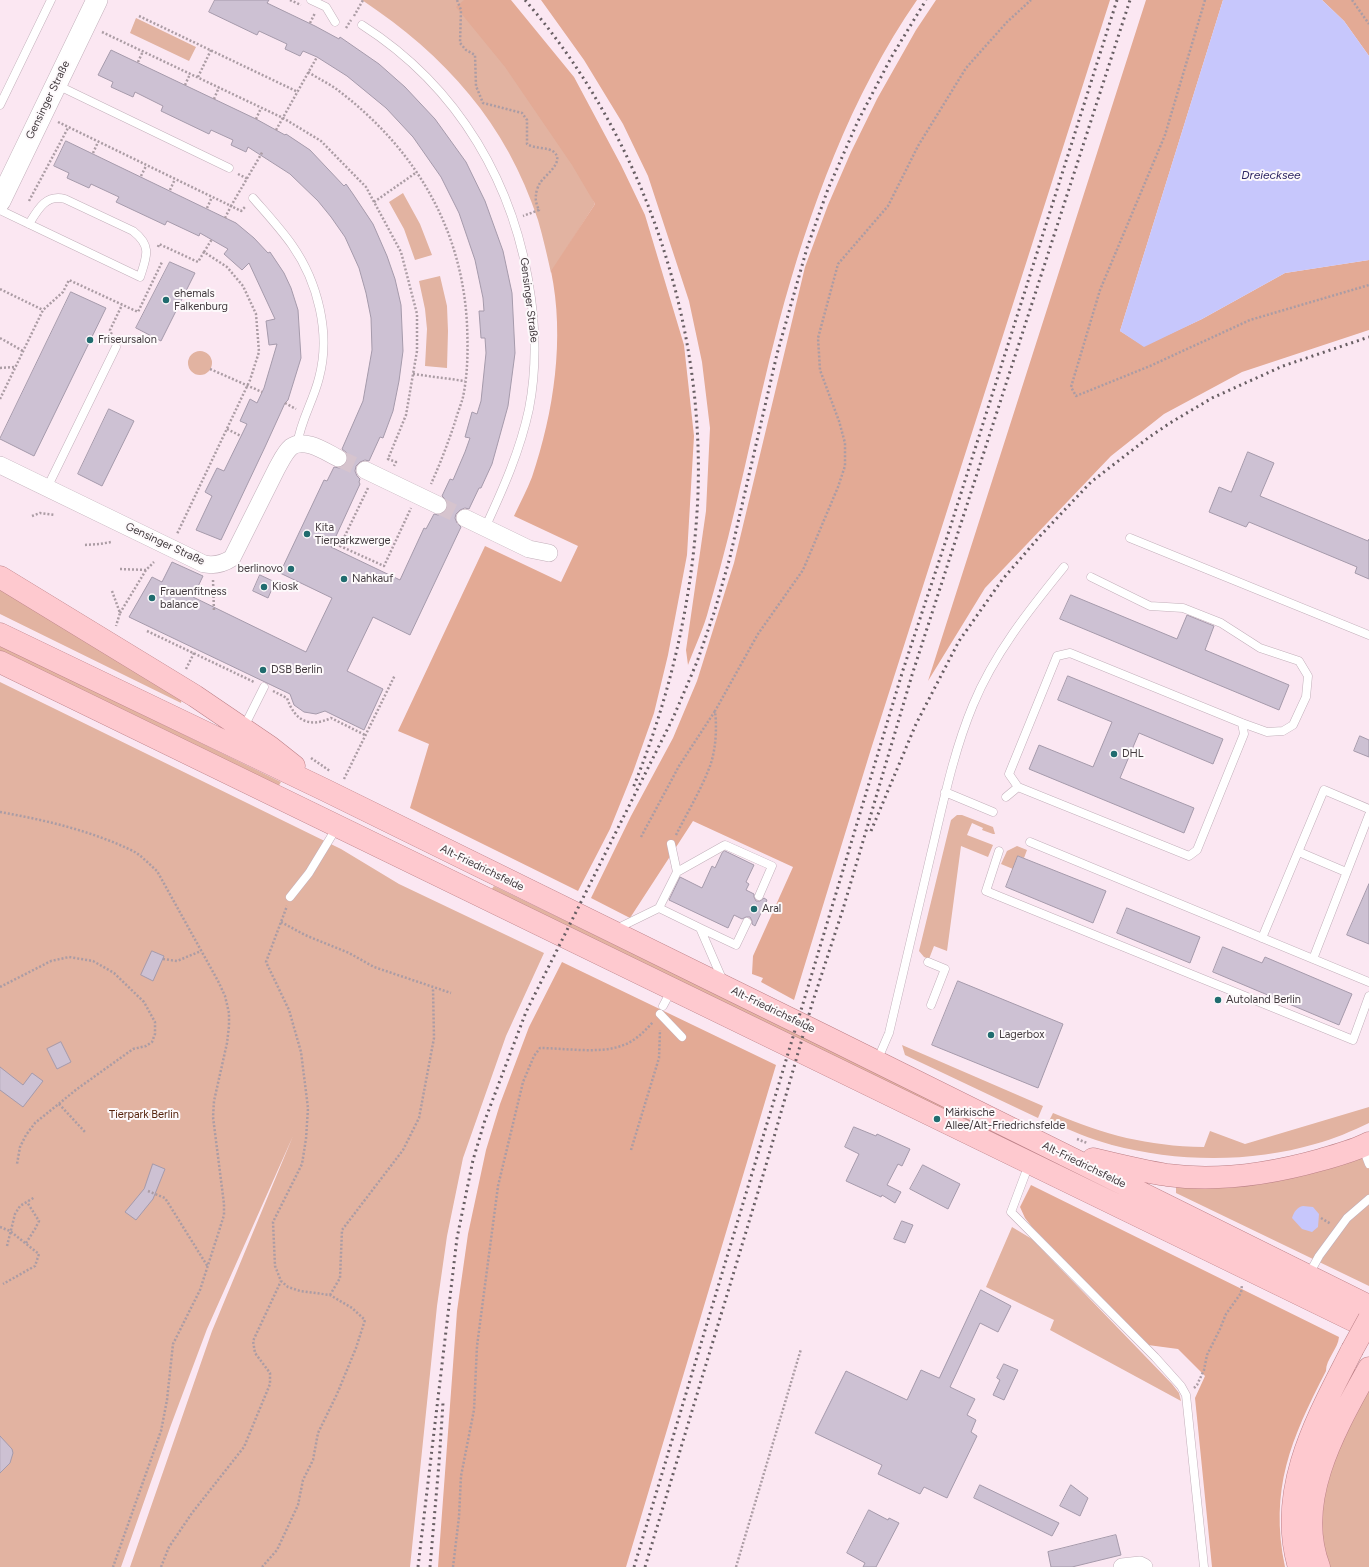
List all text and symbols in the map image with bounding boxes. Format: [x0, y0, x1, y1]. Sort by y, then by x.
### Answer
street label: Gensinger Straße [23, 59, 73, 141]
water label: Dreiecksee [1241, 168, 1301, 182]
street label: Gensinger Straße [517, 257, 541, 343]
place label: ehemals Falkenburg [174, 287, 228, 313]
marker: ehemals Falkenburg [161, 295, 171, 305]
place label: Friseursalon [98, 333, 157, 347]
marker: Friseursalon [85, 335, 95, 345]
street label: Gensinger Straße [123, 520, 207, 568]
place label: Kita Tierparkzwerge [315, 521, 391, 547]
marker: Kita Tierparkzwerge [302, 529, 312, 539]
place label: berlinovo [238, 562, 283, 576]
marker: berlinovo [286, 564, 296, 574]
place label: Nahkauf [352, 572, 393, 586]
marker: Nahkauf [339, 574, 349, 584]
place label: Kiosk [272, 580, 298, 594]
marker: Kiosk [259, 582, 269, 592]
place label: Frauenfitness balance [160, 585, 227, 611]
marker: Frauenfitness balance [147, 593, 157, 603]
place label: DSB Berlin [271, 663, 322, 677]
marker: DSB Berlin [258, 665, 268, 675]
place label: DHL [1122, 747, 1144, 761]
marker: DHL [1109, 749, 1119, 759]
street label: Alt-Friedrichsfelde [438, 842, 526, 894]
place label: Aral [762, 902, 781, 916]
marker: Aral [749, 904, 759, 914]
street label: Alt-Friedrichsfelde [729, 984, 817, 1036]
place label: Autoland Berlin [1226, 993, 1301, 1007]
marker: Autoland Berlin [1213, 995, 1223, 1005]
place label: Lagerbox [999, 1028, 1045, 1042]
marker: Lagerbox [986, 1030, 996, 1040]
place label: Märkische Allee/Alt-Friedrichsfelde [945, 1106, 1065, 1132]
park label: Tierpark Berlin [109, 1108, 179, 1122]
marker: Märkische Allee/Alt-Friedrichsfelde [932, 1114, 942, 1124]
street label: Alt-Friedrichsfelde [1040, 1139, 1128, 1191]

